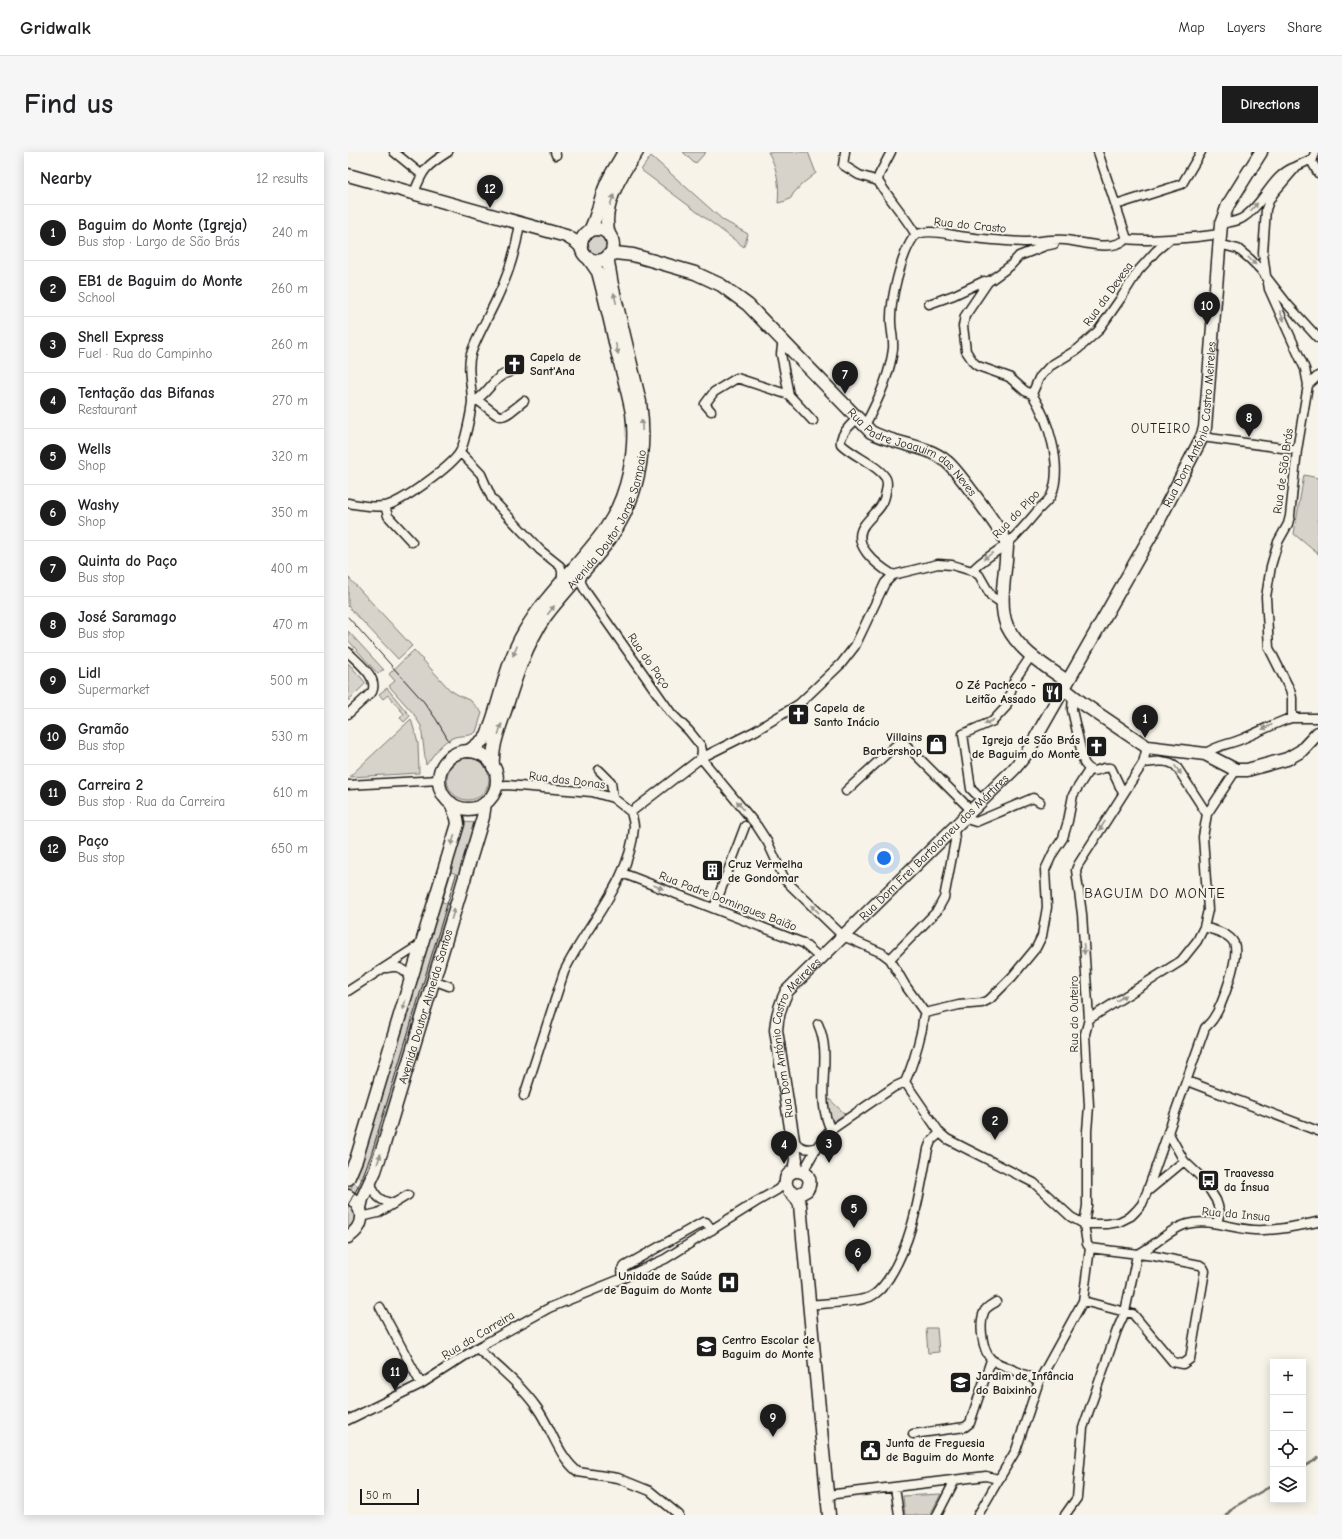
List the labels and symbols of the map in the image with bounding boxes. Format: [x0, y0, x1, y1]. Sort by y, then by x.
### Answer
pin: 12 [477, 175, 503, 208]
one-way arrow [609, 193, 615, 205]
one-way arrow [1250, 202, 1259, 212]
street label: Rua do Crasto [933, 214, 1007, 236]
one-way arrow [1247, 257, 1257, 266]
street label: Rua da Devesa [1080, 259, 1136, 329]
one-way arrow [611, 292, 617, 304]
pin: 10 [1194, 292, 1220, 325]
one-way arrow [1279, 311, 1285, 323]
street label: Rua Dom António Castro Meireles [1160, 341, 1219, 510]
one-way arrow [614, 343, 620, 355]
place label: Capela de Sant'Ana [530, 350, 581, 378]
church icon: Capela de Sant'Ana [501, 351, 527, 377]
pin: 7 [832, 361, 858, 394]
pin: 8 [1236, 404, 1262, 437]
street label: Rua Padre Joaquim das Neves [845, 405, 980, 499]
one-way arrow [639, 418, 645, 431]
district label: OUTEIRO [1131, 421, 1191, 436]
street label: Rua de São Brás [1270, 427, 1296, 515]
street label: Avenida Doutor Jorge Sampaio [564, 449, 649, 592]
street label: Rua do Pipo [989, 487, 1043, 541]
one-way arrow [983, 552, 994, 560]
one-way arrow [546, 605, 555, 616]
street label: Rua do Paço [625, 630, 673, 692]
one-way arrow [511, 646, 517, 658]
place label: O Zé Pacheco - Leitão Assado [955, 678, 1036, 706]
restaurant icon: O Zé Pacheco - Leitão Assado [1039, 679, 1065, 705]
place label: Capela de Santo Inácio [814, 701, 880, 729]
church icon: Capela de Santo Inácio [785, 702, 811, 728]
pin: 1 [1132, 705, 1158, 738]
one-way arrow [983, 719, 994, 726]
one-way arrow [497, 722, 503, 734]
one-way arrow [1261, 724, 1272, 730]
place label: Villains Barbershop [863, 730, 922, 758]
shop icon: Villains Barbershop [924, 731, 950, 757]
place label: Igreja de São Brás de Baguim do Monte [972, 733, 1080, 761]
church icon: Igreja de São Brás de Baguim do Monte [1083, 734, 1109, 760]
one-way arrow [1174, 764, 1182, 775]
street label: Rua das Donas [528, 768, 606, 792]
street label: Rua Dom Frei Bartolomeu dos Mártires [856, 771, 1011, 923]
one-way arrow [735, 799, 744, 810]
one-way arrow [1098, 821, 1106, 831]
one-way arrow [450, 834, 456, 846]
your location [874, 848, 894, 868]
place label: Cruz Vermelha de Gondomar [728, 857, 803, 885]
building icon: Cruz Vermelha de Gondomar [700, 858, 726, 884]
street label: Rua Padre Domingues Baião [657, 868, 799, 934]
one-way arrow [653, 885, 665, 891]
district label: BAGUIM DO MONTE [1084, 885, 1226, 902]
one-way arrow [810, 904, 820, 914]
one-way arrow [451, 908, 457, 920]
street label: Avenida Doutor Almeida Santos [396, 928, 456, 1086]
one-way arrow [1081, 943, 1087, 955]
street label: Rua Dom António Castro Meireles [769, 955, 824, 1119]
street label: Rua do Outeiro [1067, 976, 1081, 1052]
one-way arrow [1116, 994, 1127, 1001]
one-way arrow [401, 999, 407, 1011]
pin: 2 [982, 1107, 1008, 1140]
pin: 3 [816, 1130, 842, 1163]
pin: 4 [771, 1131, 797, 1164]
one-way arrow [376, 1153, 382, 1165]
place label: Traavessa da Ínsua [1224, 1166, 1274, 1194]
bus stop icon: Traavessa da Ínsua [1196, 1167, 1222, 1193]
pin: 5 [841, 1195, 867, 1228]
street label: Rua da Insua [1201, 1204, 1271, 1224]
pin: 6 [845, 1239, 871, 1272]
place label: Unidade de Saúde de Baguim do Monte [604, 1269, 712, 1297]
hospital icon: Unidade de Saúde de Baguim do Monte [715, 1270, 741, 1296]
street label: Rua da Carreira [439, 1308, 517, 1362]
place label: Centro Escolar de Baguim do Monte [722, 1333, 815, 1361]
school or university icon: Centro Escolar de Baguim do Monte [694, 1334, 720, 1360]
pin: 11 [382, 1358, 408, 1391]
place label: Jardim de Infância do Baixinho [976, 1369, 1074, 1397]
school or university icon: Jardim de Infância do Baixinho [948, 1370, 974, 1396]
pin: 9 [760, 1404, 786, 1437]
place label: Junta de Freguesia de Baguim do Monte [886, 1436, 994, 1464]
public building icon: Junta de Freguesia de Baguim do Monte [858, 1437, 884, 1463]
scale bar [360, 1487, 419, 1506]

